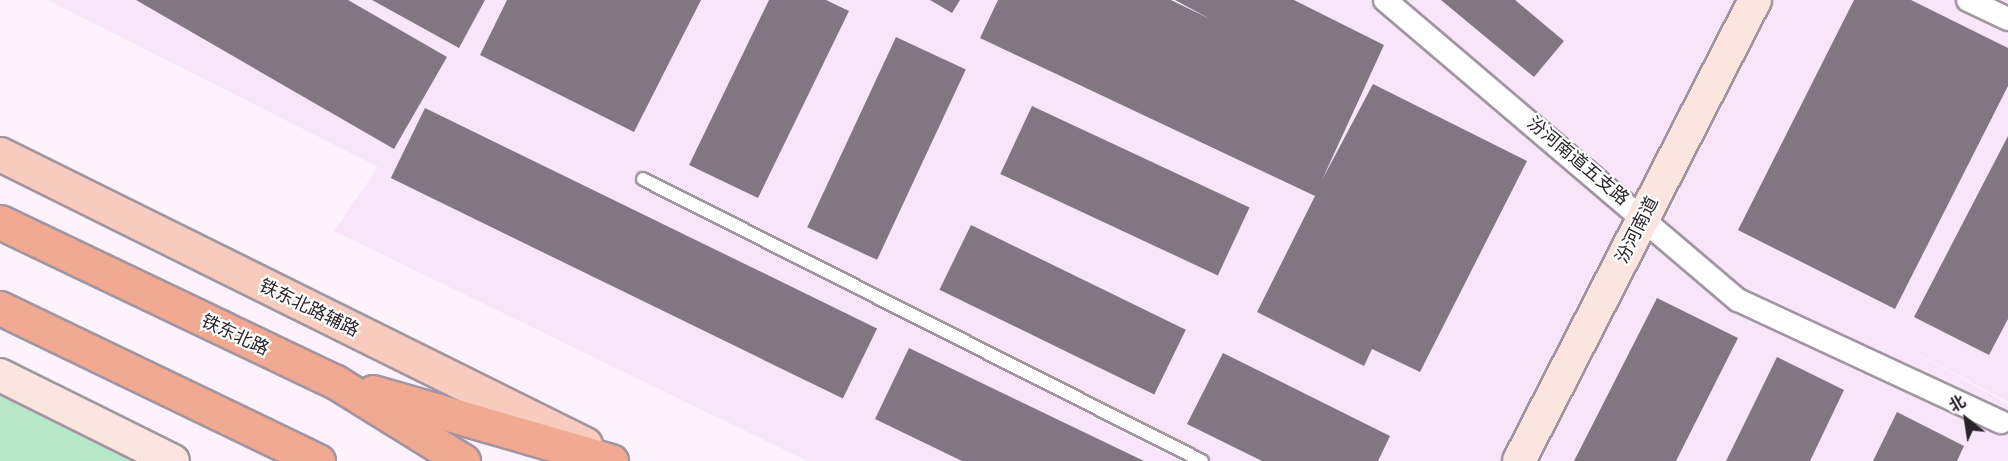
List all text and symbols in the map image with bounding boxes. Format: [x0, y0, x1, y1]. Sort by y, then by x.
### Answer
street label: 汾河南道五支路 [1523, 112, 1633, 210]
street label: 汾河南道 [1611, 193, 1663, 267]
street label: 铁东北路辅路 [256, 275, 362, 341]
street label: 铁东北路 [198, 310, 272, 360]
north arrow [1936, 389, 1996, 449]
text: 北 [1945, 391, 1969, 416]

